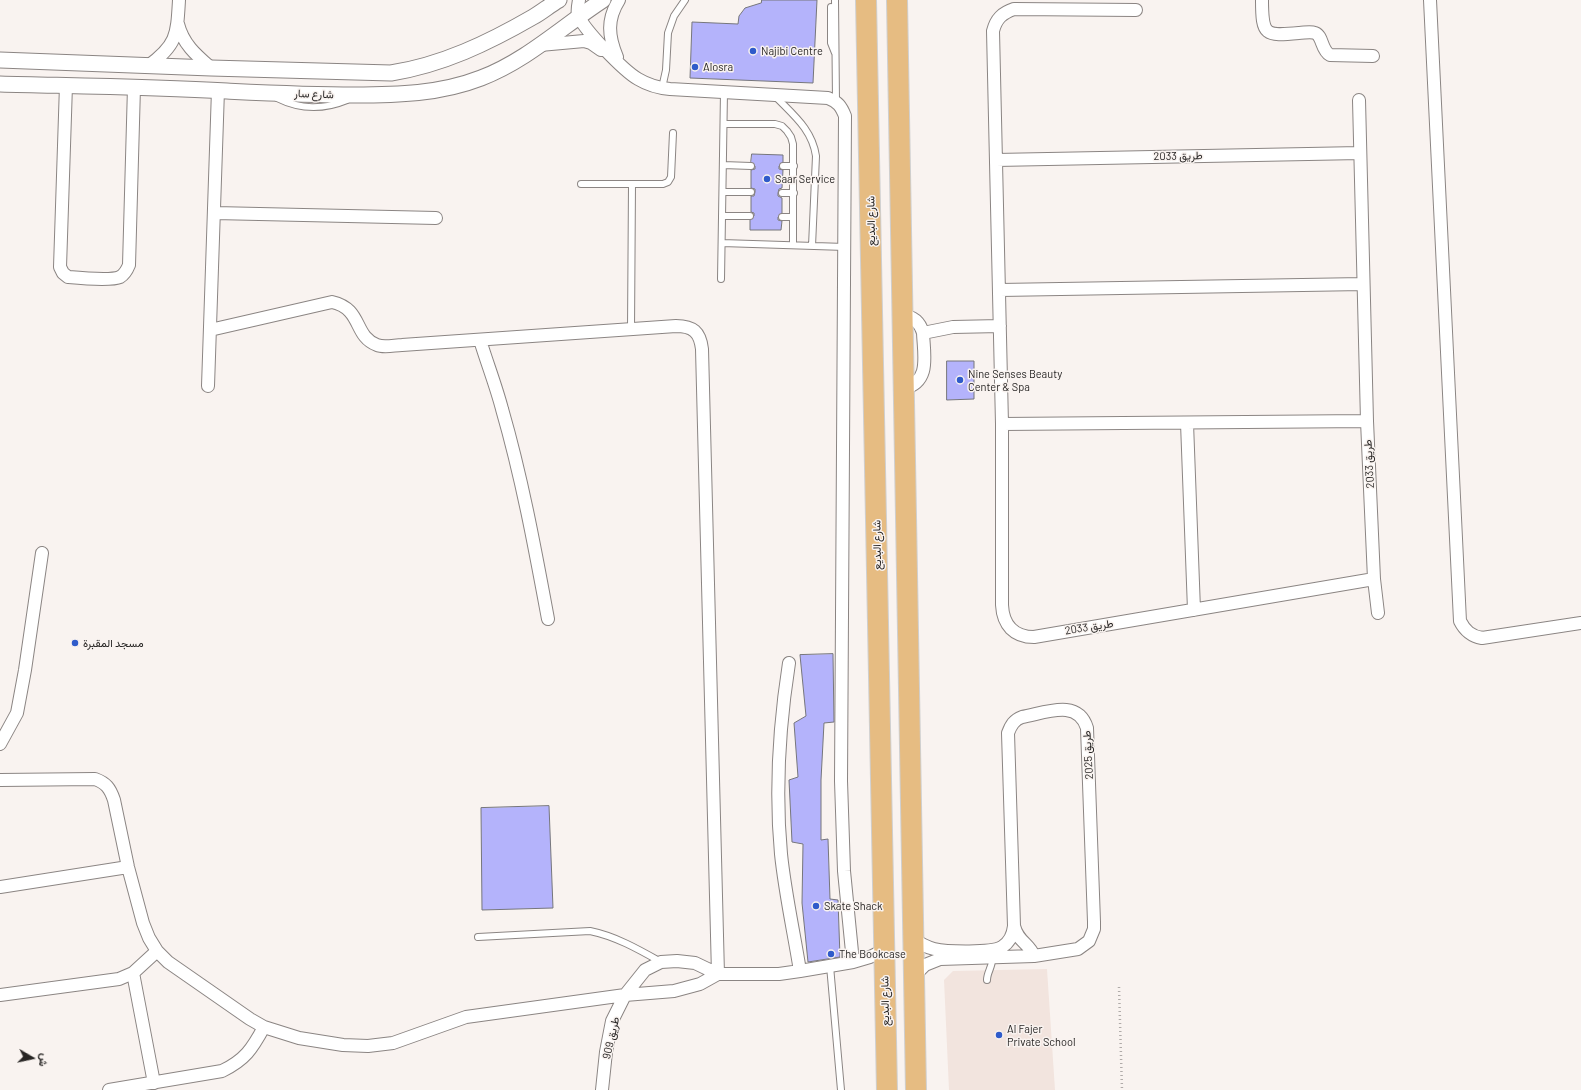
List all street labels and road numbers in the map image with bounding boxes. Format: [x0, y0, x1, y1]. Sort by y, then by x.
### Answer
street label: شارع سار [294, 87, 334, 101]
street label: طريق 2033 [1153, 149, 1203, 163]
street label: شارع البديع [864, 196, 878, 246]
street label: طريق 2033 [1361, 439, 1377, 489]
street label: شارع البديع [870, 520, 884, 570]
street label: طريق 2033 [1064, 617, 1114, 637]
street label: طريق 2025 [1080, 730, 1096, 780]
street label: شارع البديع [878, 976, 892, 1026]
street label: طريق 909 [600, 1015, 622, 1061]

